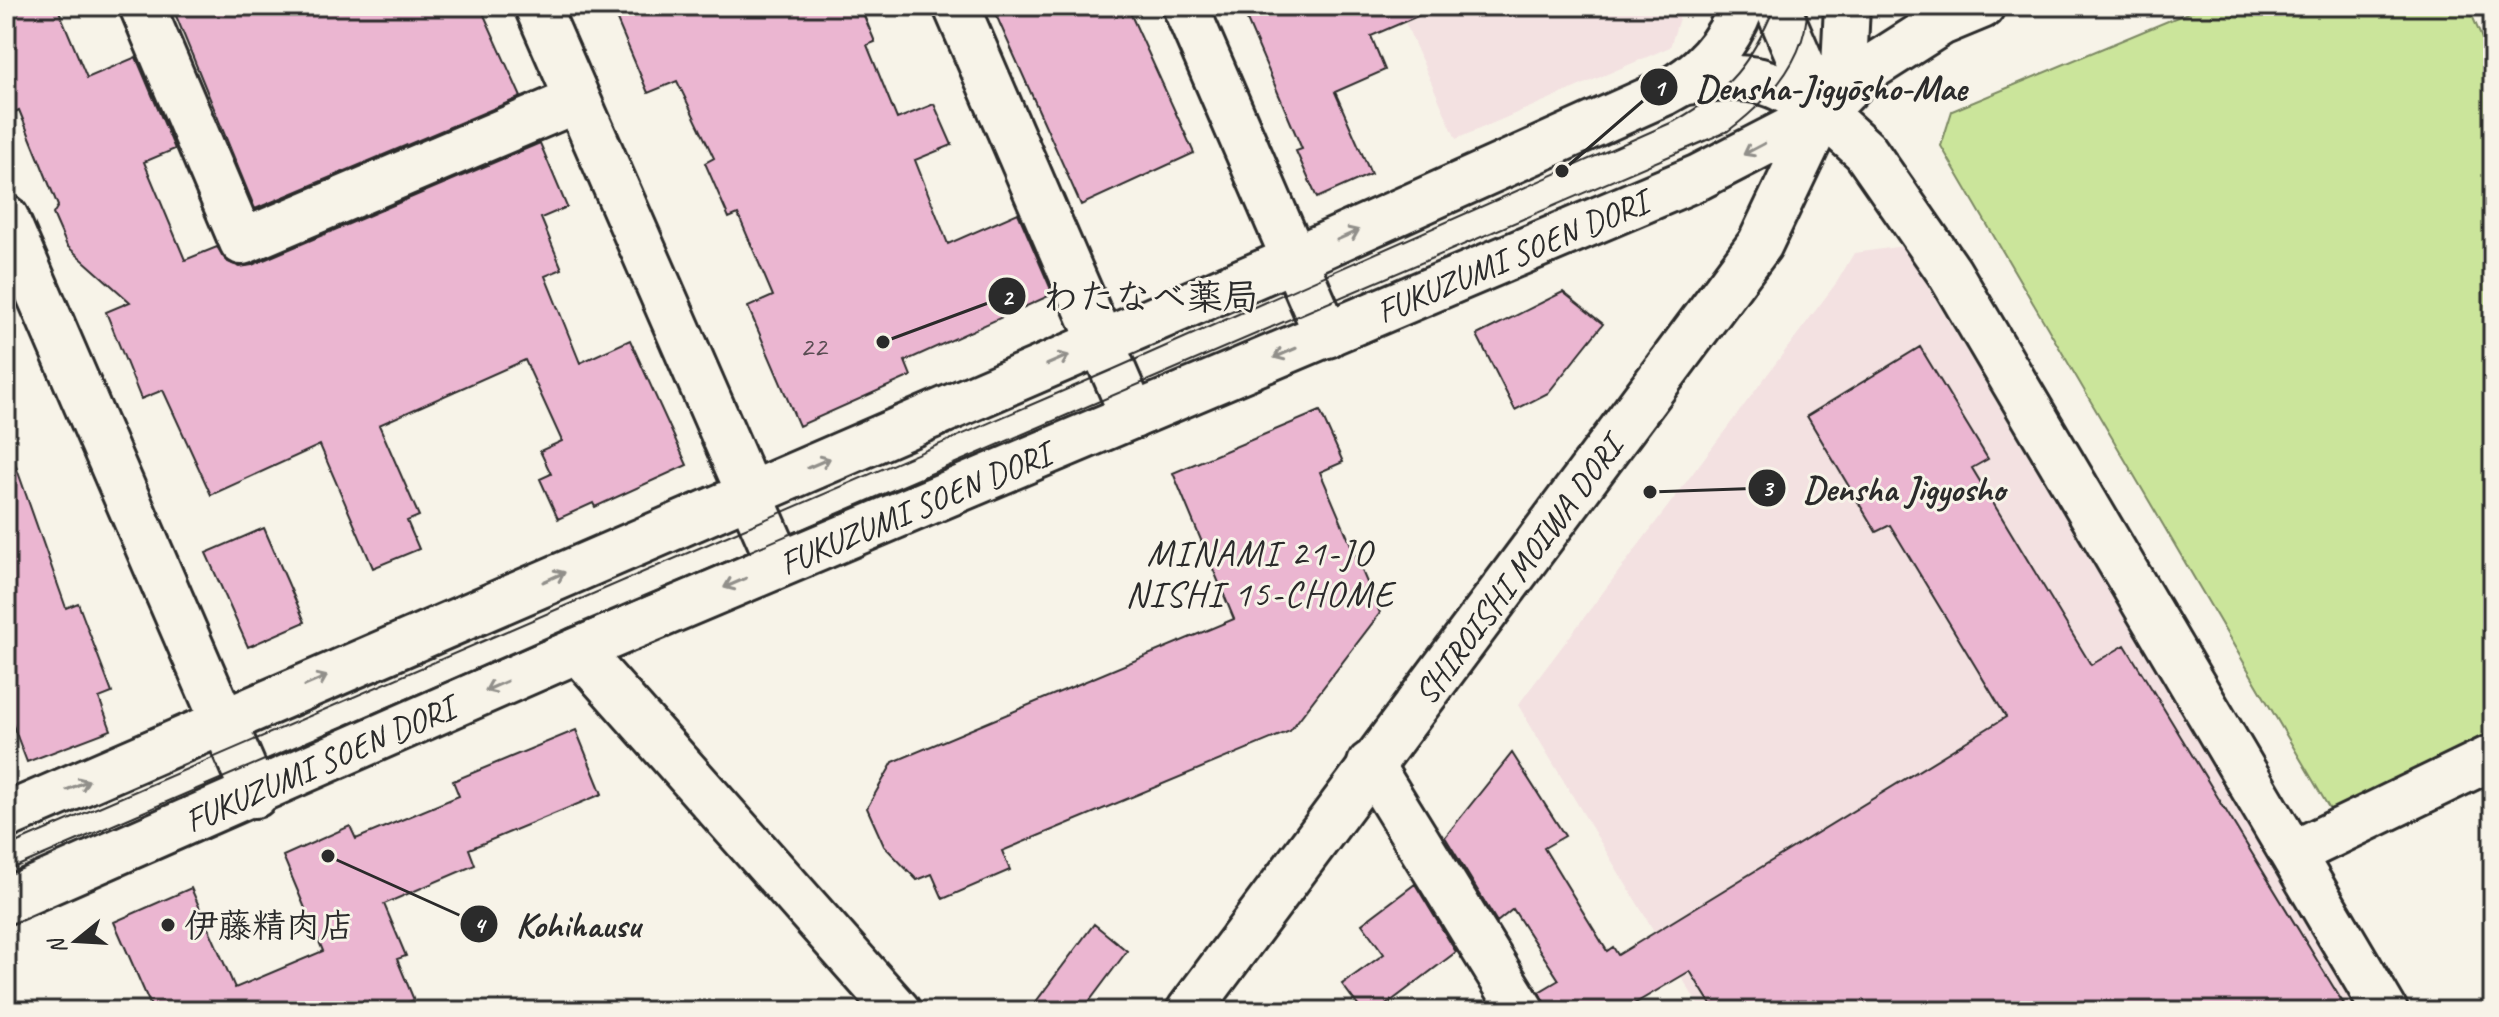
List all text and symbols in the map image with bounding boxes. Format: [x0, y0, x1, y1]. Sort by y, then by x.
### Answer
callout: Densha-Jigyōsho-Mae [1639, 57, 1982, 117]
text: Densha-Jigyōsho-Mae [1695, 65, 1969, 111]
text: 1 [1654, 73, 1668, 103]
one-way arrow [1743, 142, 1767, 158]
street label: FUKUZUMI SOEN DORI [1370, 177, 1660, 332]
one-way arrow [1336, 227, 1360, 242]
callout: わたなべ薬局 [987, 266, 1275, 326]
text: わたなべ薬局 [1043, 274, 1259, 320]
text: 2 [1002, 282, 1015, 312]
house number: 22 [800, 327, 829, 365]
one-way arrow [1273, 347, 1298, 362]
one-way arrow [1045, 352, 1069, 367]
street label: SHIROISHI MOIWA DORI [1404, 422, 1635, 712]
street label: FUKUZUMI SOEN DORI [773, 429, 1063, 584]
one-way arrow [806, 454, 831, 469]
callout: Densha Jigyosho [1747, 458, 2021, 518]
text: Densha Jigyosho [1803, 466, 2008, 512]
text: 3 [1762, 473, 1775, 503]
district label: MINAMI 21-JO NISHI 15-CHOME [1125, 530, 1396, 617]
one-way arrow [542, 569, 566, 584]
one-way arrow [723, 577, 748, 592]
one-way arrow [303, 673, 328, 688]
one-way arrow [485, 680, 509, 695]
street label: FUKUZUMI SOEN DORI [178, 683, 467, 842]
one-way arrow [65, 776, 89, 791]
callout: Kohihausu [459, 894, 656, 954]
north arrow [36, 901, 116, 981]
text: Kohihausu [516, 902, 644, 948]
place label: 伊藤精肉店 [184, 904, 354, 947]
text: 4 [474, 910, 488, 940]
marker: 伊藤精肉店 [159, 916, 177, 934]
text: N [41, 933, 73, 958]

